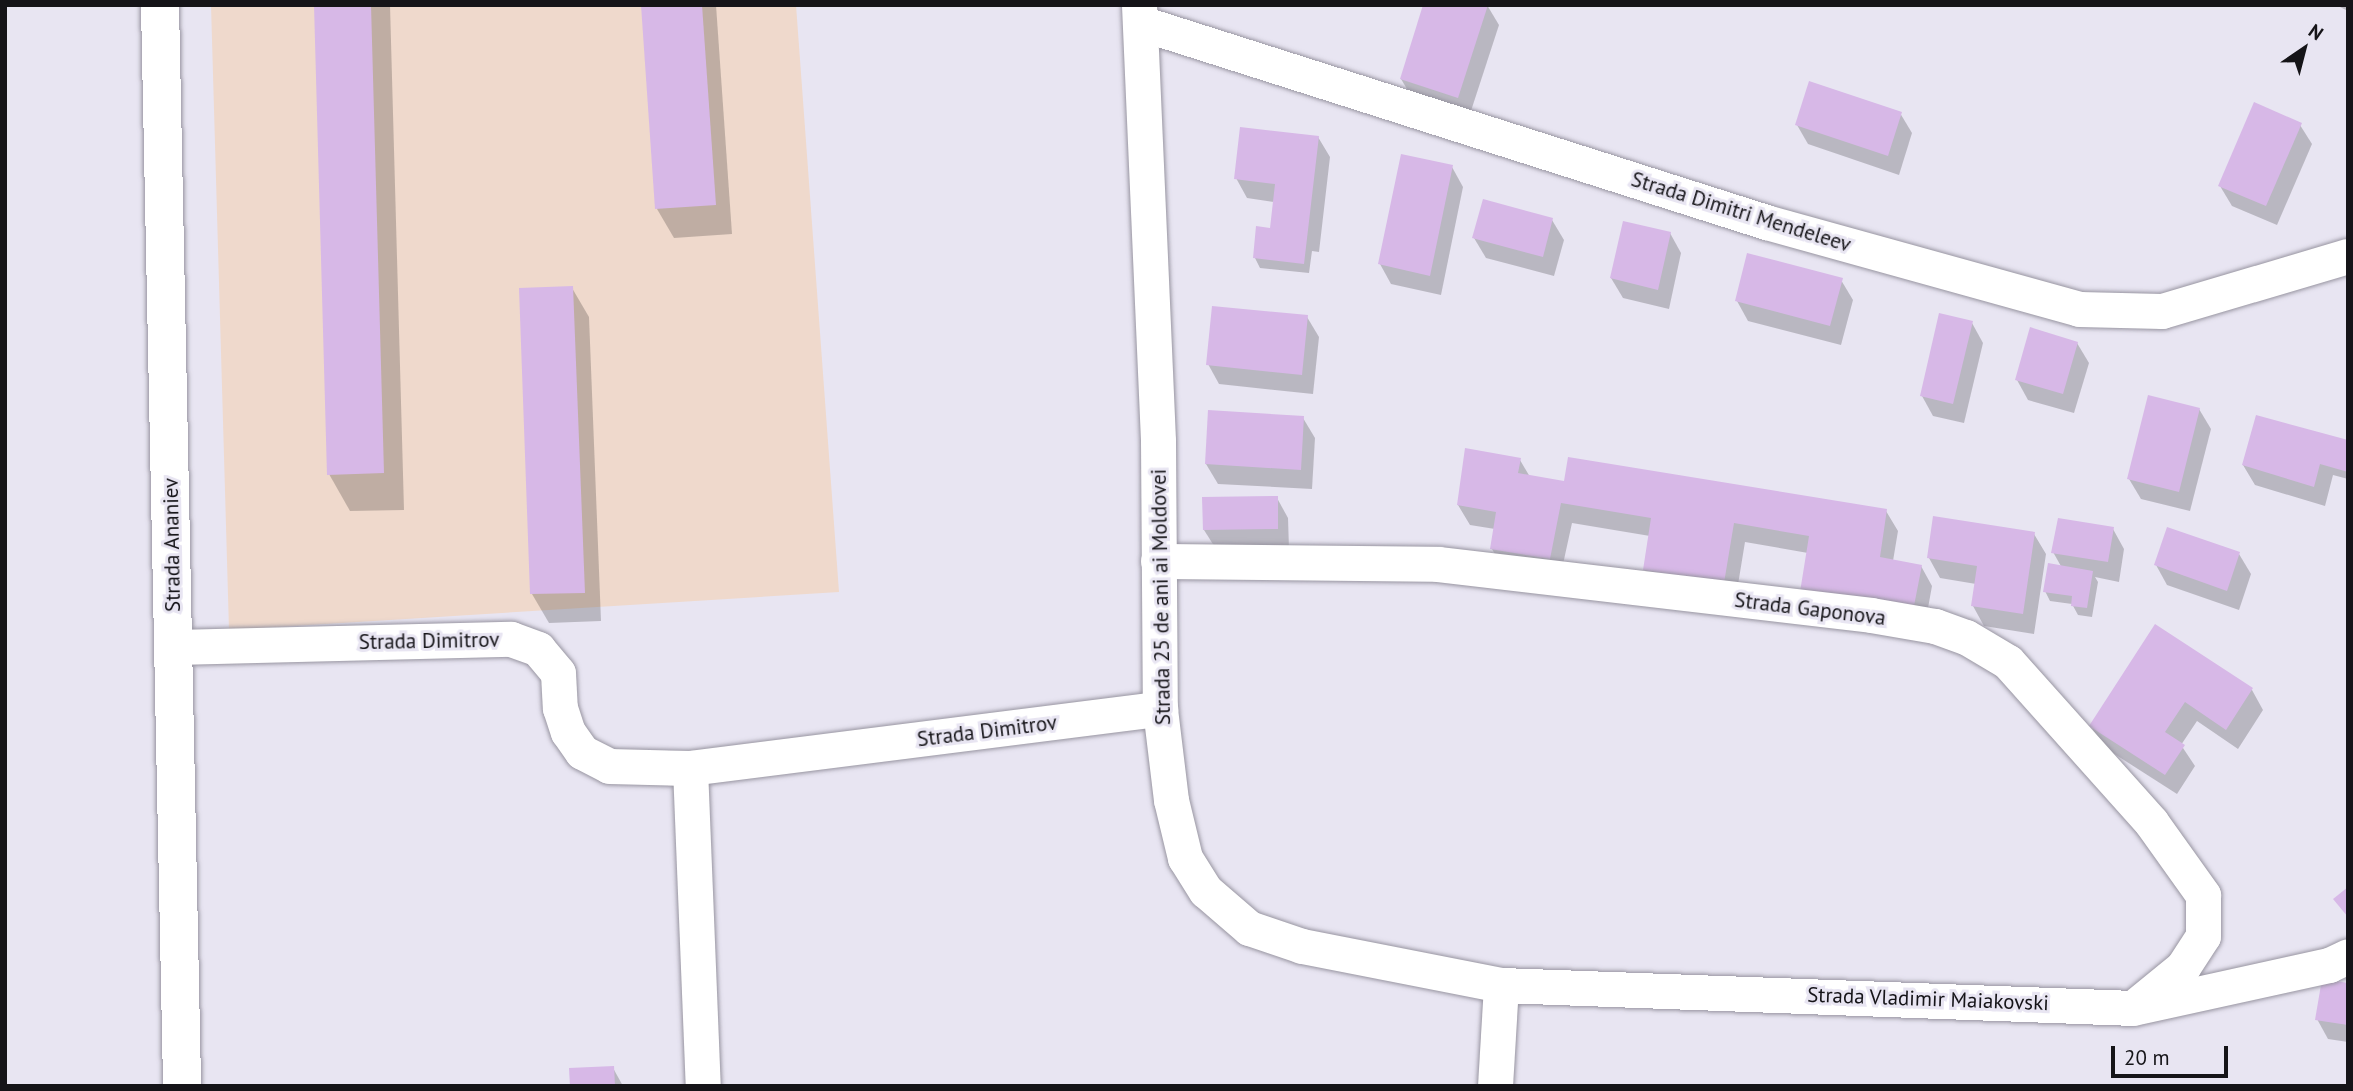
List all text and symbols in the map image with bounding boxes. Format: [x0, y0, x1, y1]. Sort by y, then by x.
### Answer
north arrow [2269, 14, 2339, 84]
text: N [2304, 18, 2328, 45]
street label: Strada Dimitri Mendeleev [1628, 167, 1854, 257]
street label: Strada 25 de ani ai Moldovei [1146, 469, 1176, 725]
street label: Strada Ananiev [158, 477, 186, 613]
street label: Strada Gaponova [1733, 587, 1887, 631]
street label: Strada Dimitrov [359, 627, 499, 655]
street label: Strada Dimitrov [916, 710, 1058, 752]
street label: Strada Vladimir Maiakovski [1806, 982, 2050, 1016]
scale bar [2115, 1032, 2232, 1076]
text: 20 m [2124, 1044, 2170, 1071]

